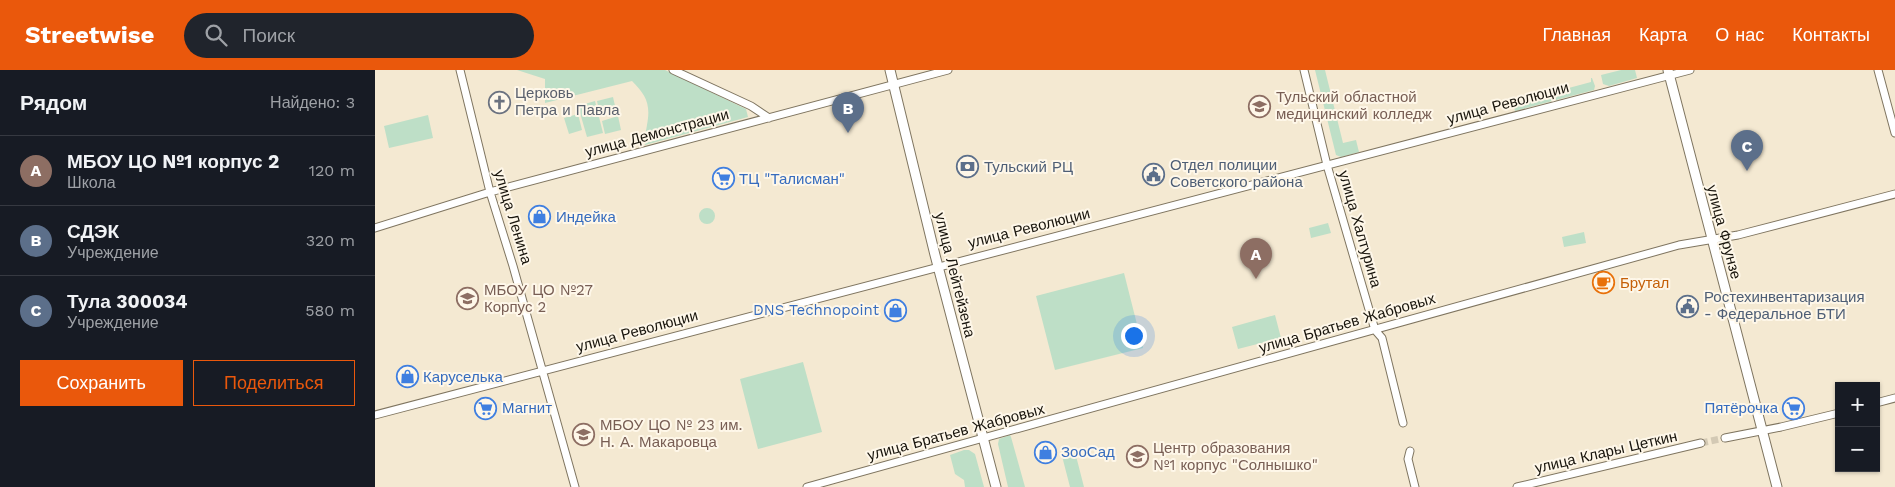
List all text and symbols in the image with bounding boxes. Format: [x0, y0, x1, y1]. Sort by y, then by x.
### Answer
search box [184, 13, 534, 58]
text: Streetwise [25, 21, 154, 49]
icon: search [202, 21, 230, 49]
text: Поиск [242, 24, 295, 47]
text: Главная [1542, 24, 1611, 45]
text: Карта [1639, 24, 1687, 45]
text: О нас [1715, 24, 1764, 45]
text: Контакты [1792, 24, 1870, 45]
street label: улица Революции [1445, 78, 1571, 128]
place label: Церковь Петра и Павла [515, 84, 620, 119]
place label: Тульский областной медицинский колледж [1276, 88, 1432, 123]
text: Рядом [20, 90, 87, 115]
church icon: Церковь Петра и Павла [487, 90, 511, 114]
pin: B [832, 92, 864, 133]
text: Найдено: 3 [270, 93, 355, 112]
school or university icon: Тульский областной медицинский колледж [1248, 94, 1272, 118]
street label: улица Демонстрации [583, 105, 731, 161]
pin: C [1731, 130, 1763, 171]
text: МБОУ ЦО №1 корпус 2 [67, 150, 279, 173]
bank icon: Тульский РЦ [956, 155, 980, 179]
place label: Отдел полиции Советского района [1170, 156, 1303, 191]
place label: Тульский РЦ [984, 158, 1073, 176]
text: A [31, 161, 41, 180]
text: 120 m [309, 161, 355, 180]
public building icon: Отдел полиции Советского района [1142, 162, 1166, 186]
supermarket icon: ТЦ "Талисман" [711, 167, 735, 191]
street label: улица Ленина [490, 168, 536, 267]
street label: улица Халтурина [1335, 168, 1386, 290]
place label: ТЦ "Талисман" [739, 170, 845, 188]
text: Школа [67, 173, 116, 192]
street label: улица Фрунзе [1703, 183, 1745, 281]
street label: улица Революции [966, 204, 1092, 252]
shop icon: Индейка [528, 205, 552, 229]
place label: Индейка [556, 208, 616, 226]
street label: улица Лейтейзена [931, 211, 979, 340]
text: СДЭК [67, 220, 119, 243]
text: B [31, 231, 41, 250]
text: 320 m [306, 231, 355, 250]
pin: A [1240, 238, 1272, 279]
text: Учреждение [67, 243, 159, 262]
cafe icon: Брутал [1592, 271, 1616, 295]
place label: Брутал [1620, 274, 1669, 292]
place label: МБОУ ЦО №27 Корпус 2 [484, 281, 593, 316]
school or university icon: МБОУ ЦО №27 Корпус 2 [456, 287, 480, 311]
place label: Ростехинвентаризация - Федеральное БТИ [1704, 288, 1865, 323]
street label: улица Братьев Жабровых [1257, 289, 1438, 357]
text: Тула 300034 [67, 290, 188, 313]
public building icon: Ростехинвентаризация - Федеральное БТИ [1676, 294, 1700, 318]
shop icon: DNS Technopoint [883, 298, 907, 322]
text: C [31, 301, 41, 320]
text: 580 m [305, 301, 355, 320]
place label: DNS Technopoint [753, 301, 880, 319]
street label: улица Революции [574, 306, 700, 356]
text: Учреждение [67, 313, 159, 332]
your location [1121, 323, 1147, 349]
button: Сохранить [20, 360, 183, 406]
button: Поделиться [193, 360, 355, 406]
shop icon: Каруселька [395, 365, 419, 389]
place label: Каруселька [423, 368, 503, 386]
map controls [1835, 382, 1880, 472]
button: + [1835, 382, 1880, 427]
supermarket icon: Магнит [474, 396, 498, 420]
supermarket icon: Пятёрочка [1782, 396, 1806, 420]
place label: Магнит [502, 399, 552, 417]
place label: Пятёрочка [1704, 399, 1779, 417]
street label: улица Братьев Жабровых [865, 400, 1047, 464]
place label: МБОУ ЦО № 23 им. Н. А. Макаровца [600, 416, 743, 451]
school or university icon: МБОУ ЦО № 23 им. Н. А. Макаровца [572, 422, 596, 446]
street label: улица Клары Цеткин [1533, 427, 1679, 477]
button: − [1835, 427, 1880, 472]
place label: Центр образования №1 корпус "Солнышко" [1153, 439, 1318, 474]
shop icon: ЗооСад [1033, 440, 1057, 464]
place label: ЗооСад [1061, 443, 1115, 461]
school or university icon: Центр образования №1 корпус "Солнышко" [1125, 445, 1149, 469]

